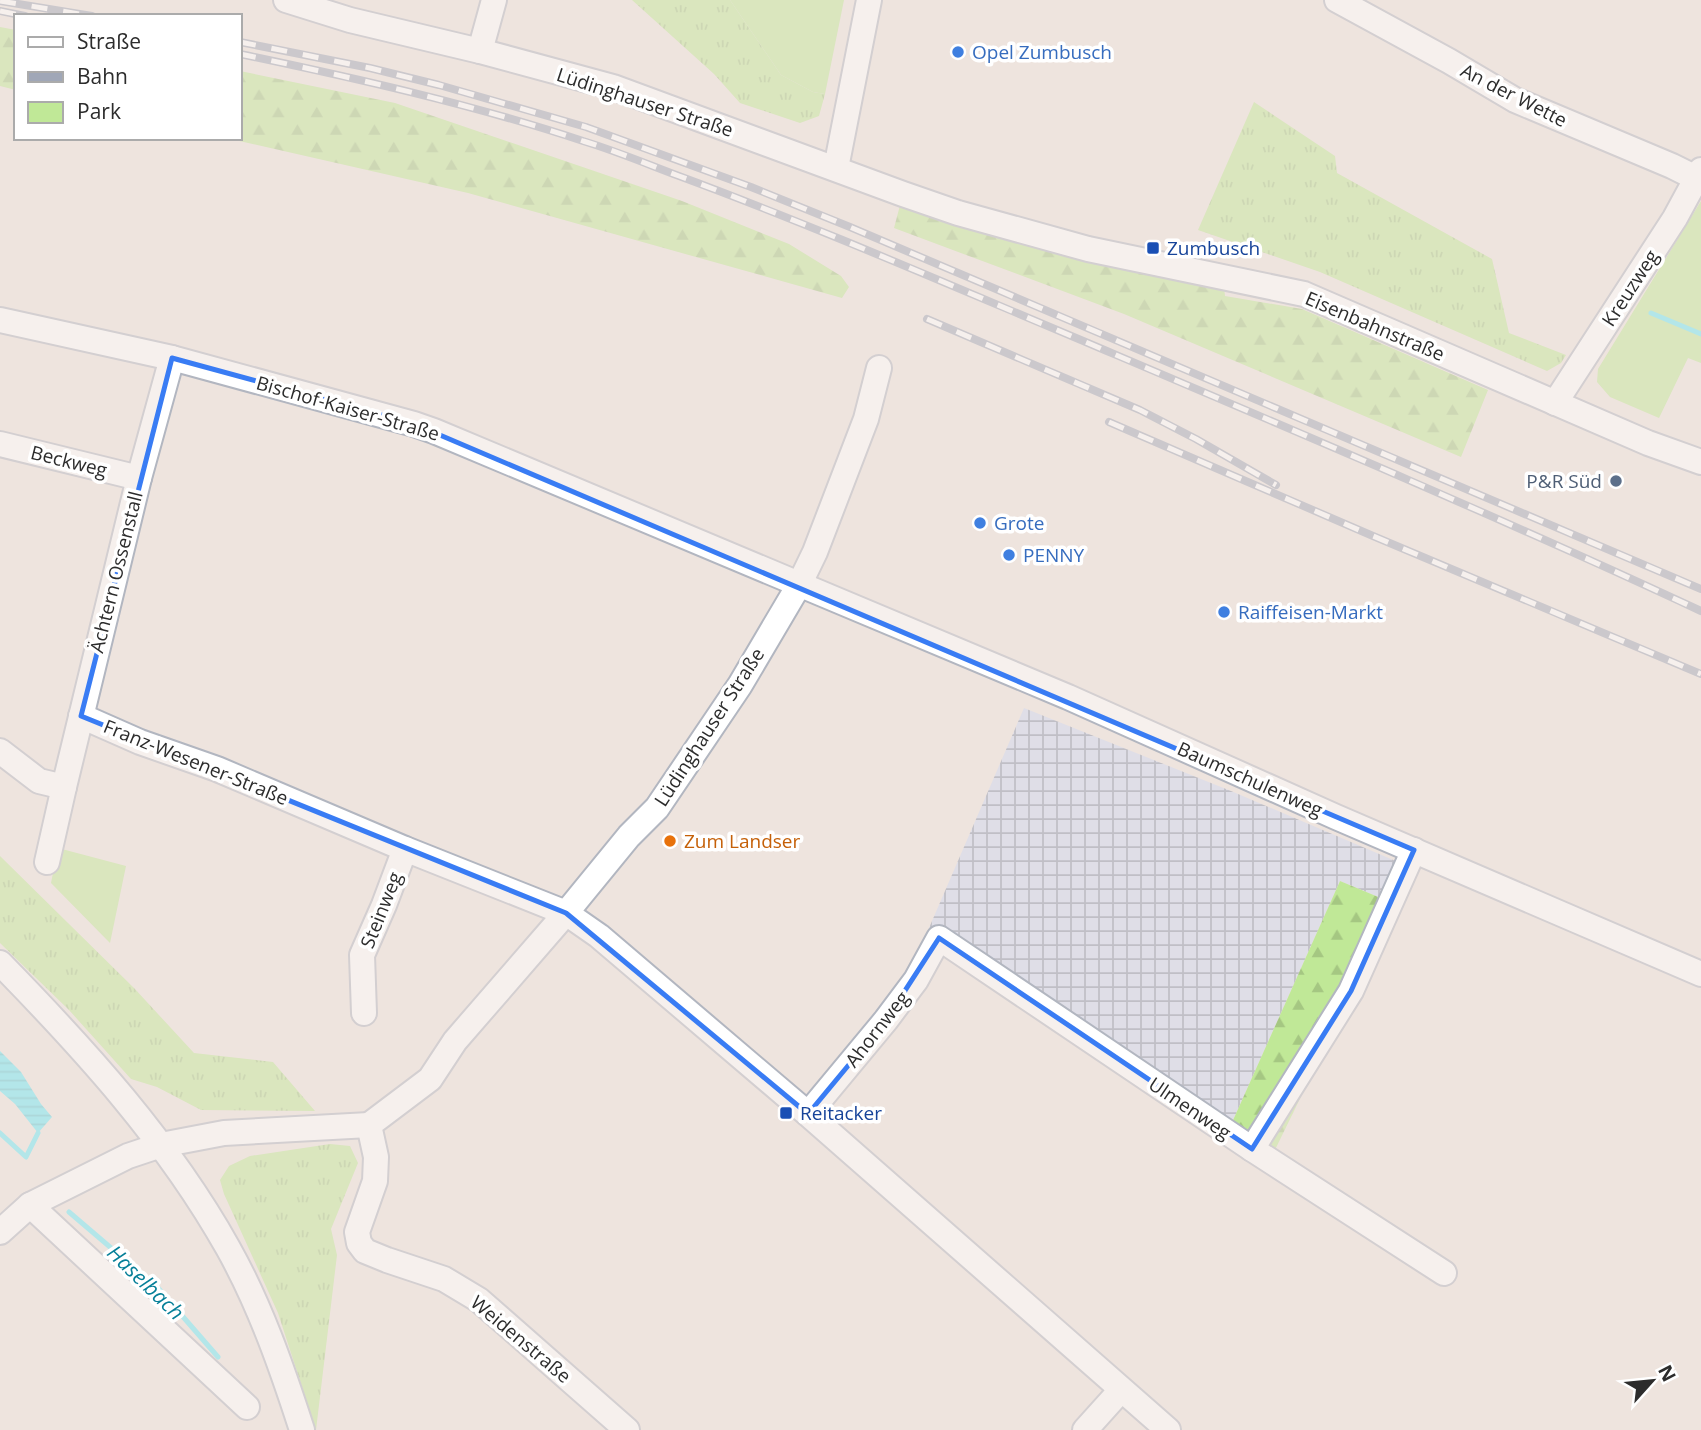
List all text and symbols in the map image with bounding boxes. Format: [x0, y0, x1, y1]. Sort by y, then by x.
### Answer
legend [14, 14, 242, 140]
text: Straße [77, 27, 141, 55]
place label: Opel Zumbusch [972, 39, 1112, 65]
marker: Opel Zumbusch [950, 44, 966, 60]
street label: An der Wette [1456, 57, 1572, 133]
street label: Lüdinghauser Straße [553, 61, 737, 143]
text: Bahn [77, 62, 128, 90]
text: Park [77, 97, 121, 125]
place label: Zumbusch [1167, 235, 1260, 261]
marker: Zumbusch [1145, 240, 1161, 256]
street label: Kreuzweg [1596, 245, 1664, 331]
street label: Eisenbahnstraße [1301, 285, 1449, 367]
street label: Bischof-Kaiser-Straße [253, 369, 443, 447]
street label: Beckweg [28, 439, 110, 483]
place label: P&R Süd [1526, 468, 1602, 494]
marker: P&R Süd [1608, 473, 1624, 489]
street label: Ächtern Ossenstall [83, 488, 149, 656]
place label: Grote [994, 510, 1044, 536]
marker: Grote [972, 515, 988, 531]
place label: PENNY [1023, 542, 1085, 568]
marker: PENNY [1001, 547, 1017, 563]
place label: Raiffeisen-Markt [1238, 599, 1383, 625]
marker: Raiffeisen-Markt [1216, 604, 1232, 620]
street label: Lüdinghauser Straße [648, 643, 770, 811]
street label: Franz-Wesener-Straße [100, 713, 292, 811]
street label: Baumschulenweg [1173, 735, 1327, 823]
place label: Zum Landser [684, 828, 801, 854]
marker: Zum Landser [662, 833, 678, 849]
street label: Steinweg [354, 868, 408, 952]
street label: Ahornweg [839, 985, 915, 1073]
street label: Ulmenweg [1144, 1071, 1236, 1145]
place label: Reitacker [800, 1100, 882, 1126]
marker: Reitacker [778, 1105, 794, 1121]
water label: Haselbach [102, 1238, 190, 1326]
street label: Weidenstraße [465, 1289, 577, 1389]
north arrow [1617, 1346, 1687, 1416]
text: N [1652, 1360, 1682, 1386]

